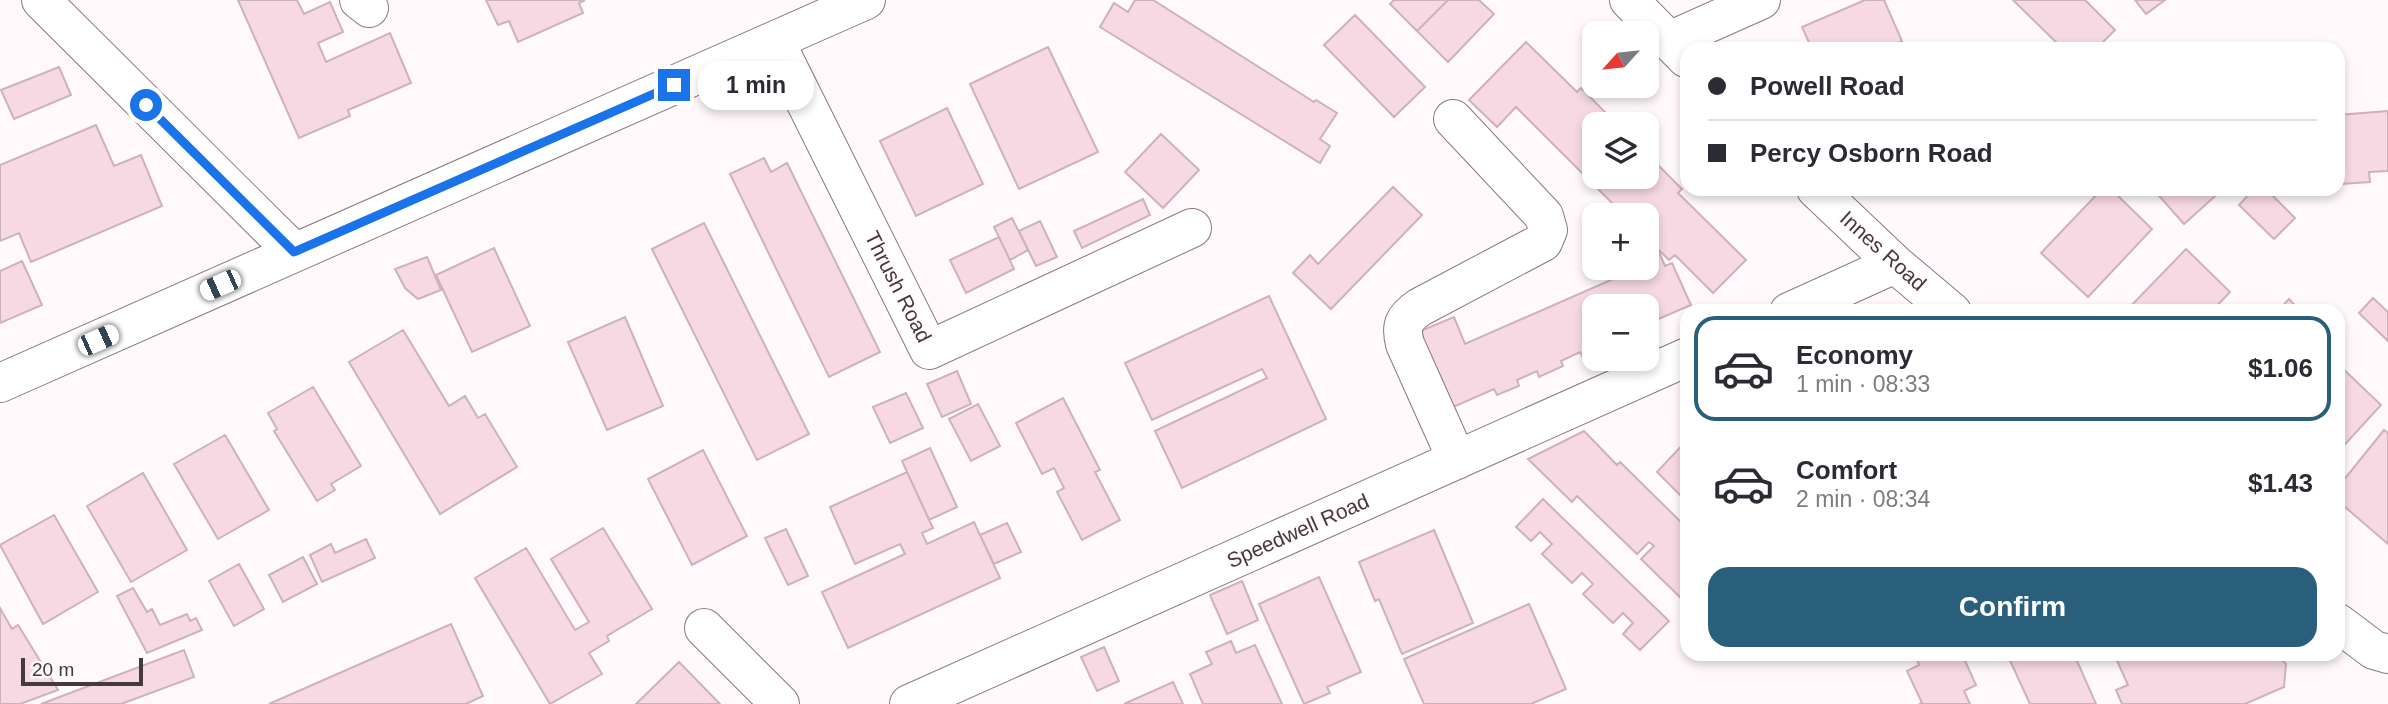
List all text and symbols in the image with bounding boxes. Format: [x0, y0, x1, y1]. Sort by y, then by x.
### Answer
north arrow [1582, 21, 1659, 98]
map controls [1582, 21, 1659, 371]
callout: 1 min [698, 60, 814, 110]
route end [658, 69, 690, 101]
text: Powell Road [1750, 71, 1905, 101]
text: 1 min [726, 72, 786, 98]
route start [130, 89, 162, 121]
button: layers [1582, 112, 1659, 189]
text: Percy Osborn Road [1750, 138, 1993, 168]
button: + [1582, 203, 1659, 280]
street label: Innes Road [1836, 206, 1931, 295]
street label: Thrush Road [861, 227, 936, 346]
car [197, 267, 244, 303]
button: − [1582, 294, 1659, 371]
car [75, 322, 122, 358]
icon: car [1712, 337, 1775, 400]
text: Economy [1796, 340, 1913, 370]
text: $1.06 [2248, 353, 2313, 383]
text: 1 min · 08:33 [1796, 371, 1930, 397]
icon: car [1712, 452, 1775, 515]
text: Comfort [1796, 455, 1897, 485]
text: $1.43 [2248, 468, 2313, 498]
text: 2 min · 08:34 [1796, 486, 1930, 512]
street label: Speedwell Road [1223, 489, 1372, 572]
button: Confirm [1708, 567, 2317, 647]
scale bar [21, 655, 144, 687]
text: 20 m [32, 659, 74, 680]

